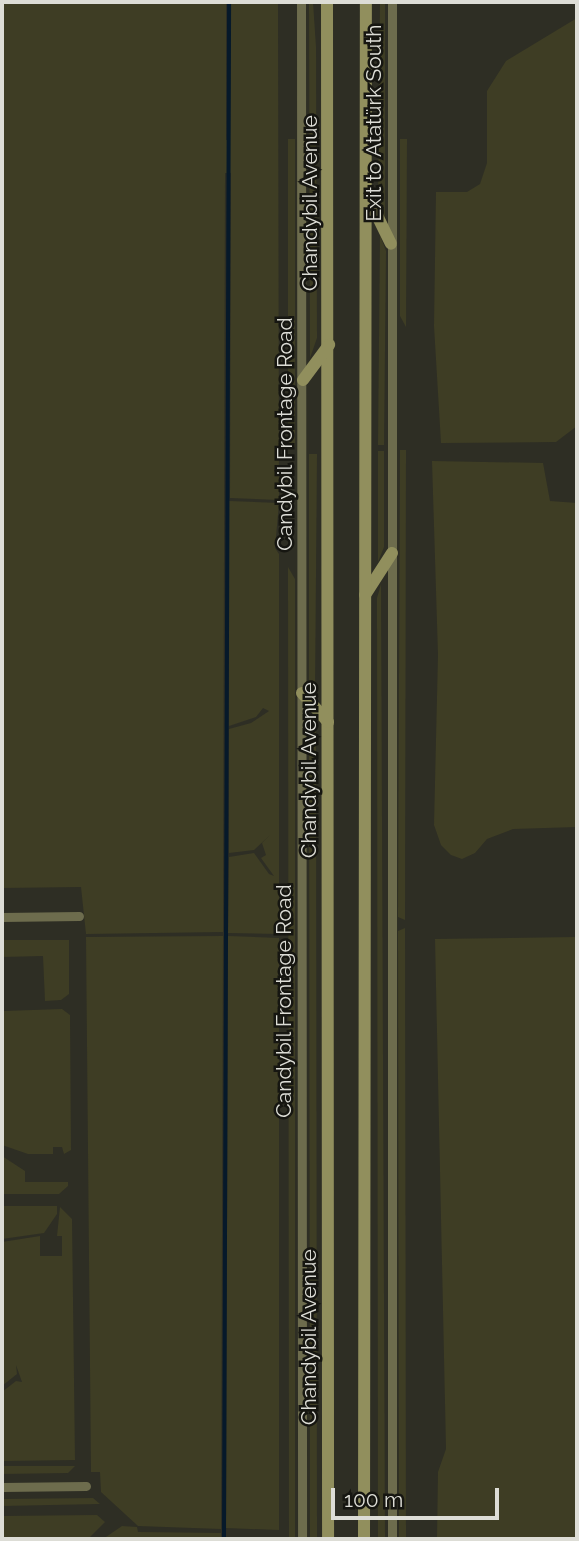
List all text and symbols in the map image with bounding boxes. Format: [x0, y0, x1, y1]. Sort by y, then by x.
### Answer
street label: Exit to Atatürk South [361, 24, 387, 222]
street label: Chandybil Avenue [297, 114, 323, 292]
street label: Candybil Frontage Road [272, 317, 298, 551]
street label: Chandybil Avenue [296, 681, 322, 859]
street label: Candybil Frontage Road [271, 884, 297, 1118]
street label: Chandybil Avenue [296, 1248, 322, 1426]
scale bar [334, 1474, 502, 1518]
text: 100 m [344, 1487, 403, 1512]

